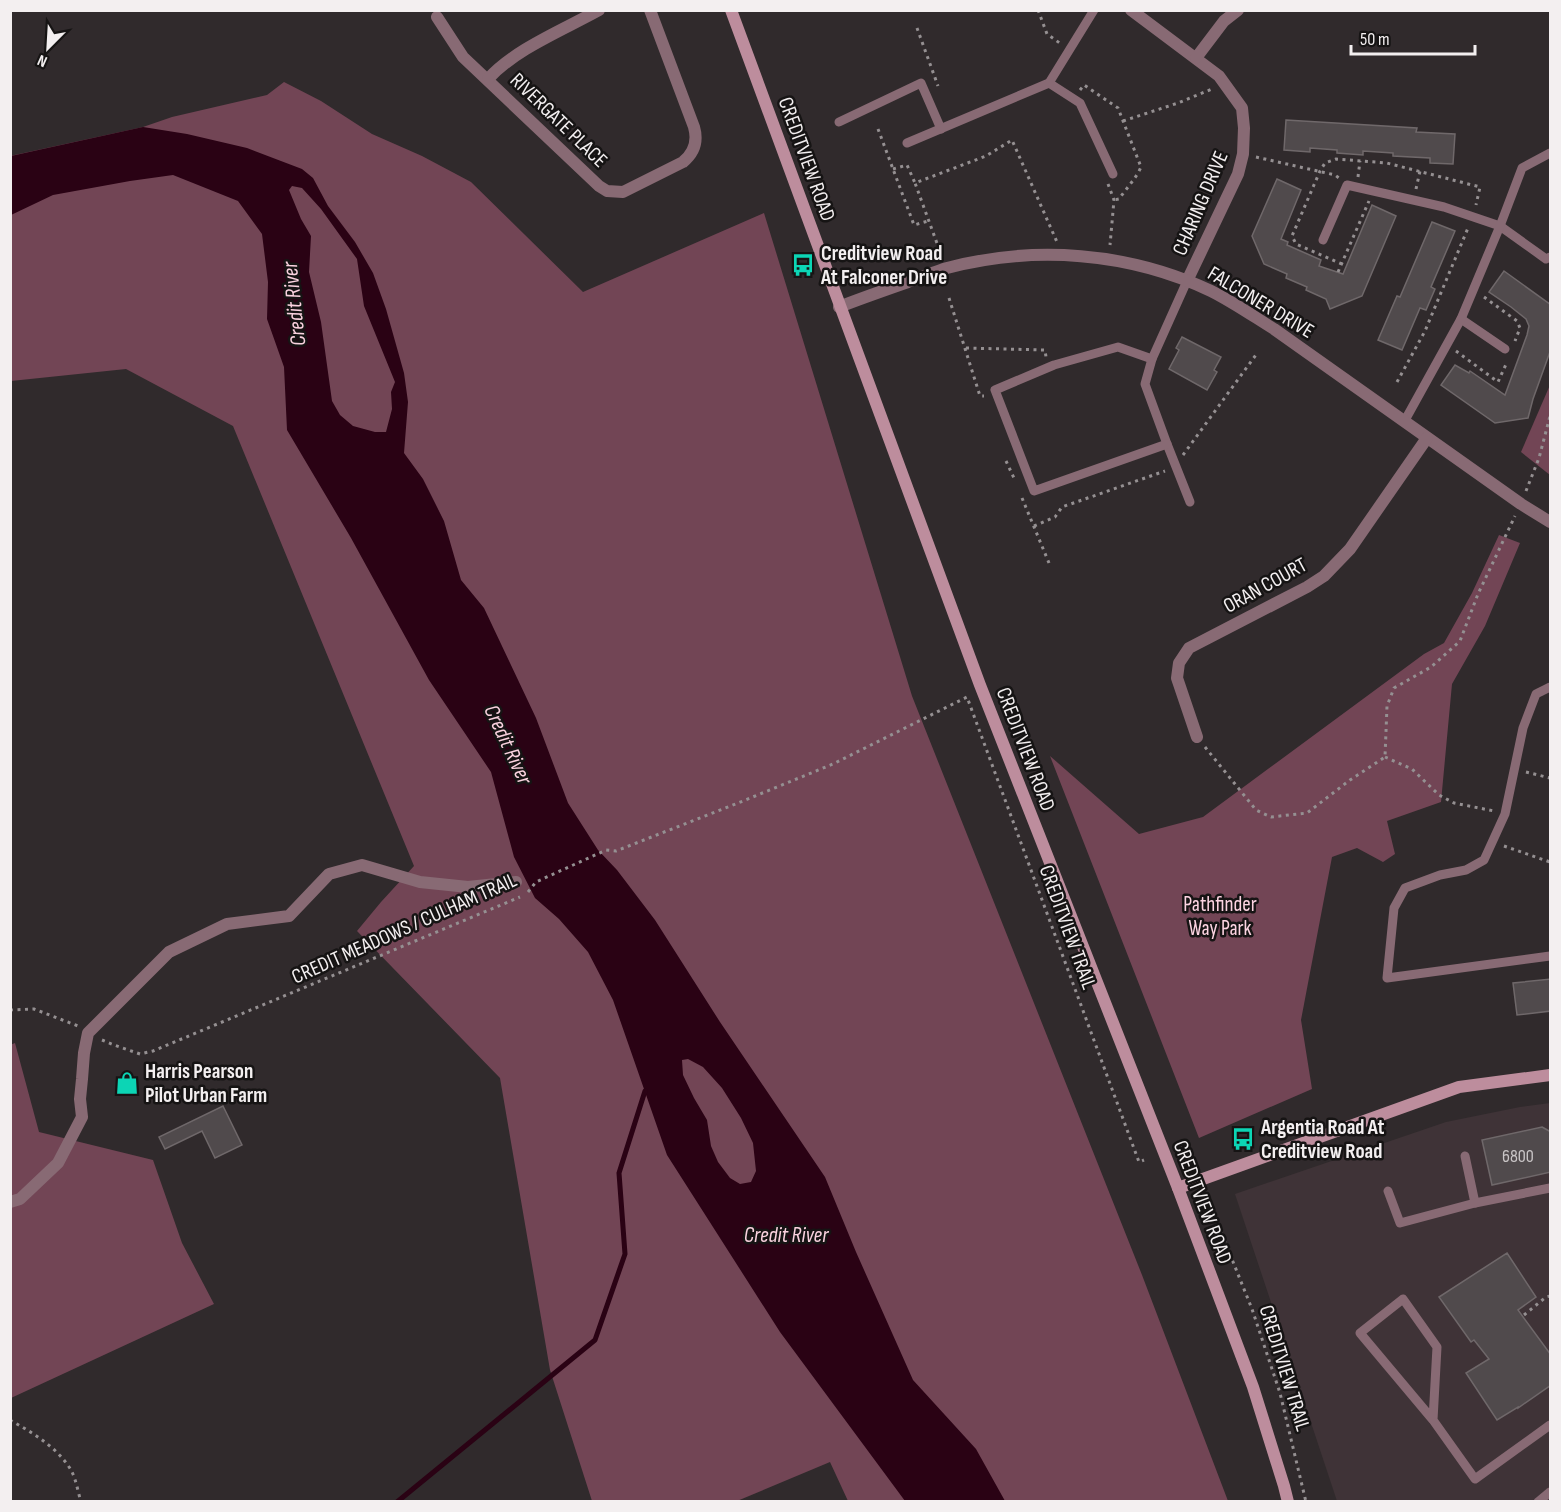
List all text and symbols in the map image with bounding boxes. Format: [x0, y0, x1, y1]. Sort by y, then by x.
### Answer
north arrow [18, 18, 78, 78]
scale bar [1351, 18, 1476, 56]
text: 50 m [1360, 29, 1390, 50]
text: N [35, 50, 50, 71]
street label: RIVERGATE PLACE [505, 68, 612, 173]
street label: CREDITVIEW ROAD [773, 94, 841, 225]
street label: CHARING DRIVE [1167, 147, 1234, 259]
place label: Creditview Road At Falconer Drive [820, 241, 947, 290]
bus stop icon: Creditview Road At Falconer Drive [790, 252, 816, 278]
water label: Credit River [277, 260, 312, 347]
street label: FALCONER DRIVE [1203, 261, 1318, 344]
street label: ORAN COURT [1219, 552, 1312, 619]
street label: CREDITVIEW ROAD [991, 684, 1061, 814]
water label: Credit River [478, 701, 538, 789]
street label: CREDITVIEW TRAIL [1034, 862, 1102, 993]
street label: CREDIT MEADOWS / CULHAM TRAIL [288, 867, 521, 989]
park label: Pathfinder Way Park [1183, 892, 1257, 941]
place label: Harris Pearson Pilot Urban Farm [145, 1059, 267, 1108]
shop icon: Harris Pearson Pilot Urban Farm [114, 1070, 140, 1096]
place label: Argentia Road At Creditview Road [1260, 1115, 1385, 1164]
bus stop icon: Argentia Road At Creditview Road [1230, 1126, 1256, 1152]
street label: CREDITVIEW ROAD [1168, 1137, 1238, 1267]
house number: 6800 [1502, 1146, 1534, 1167]
water label: Credit River [744, 1222, 829, 1249]
street label: CREDITVIEW TRAIL [1254, 1302, 1316, 1434]

